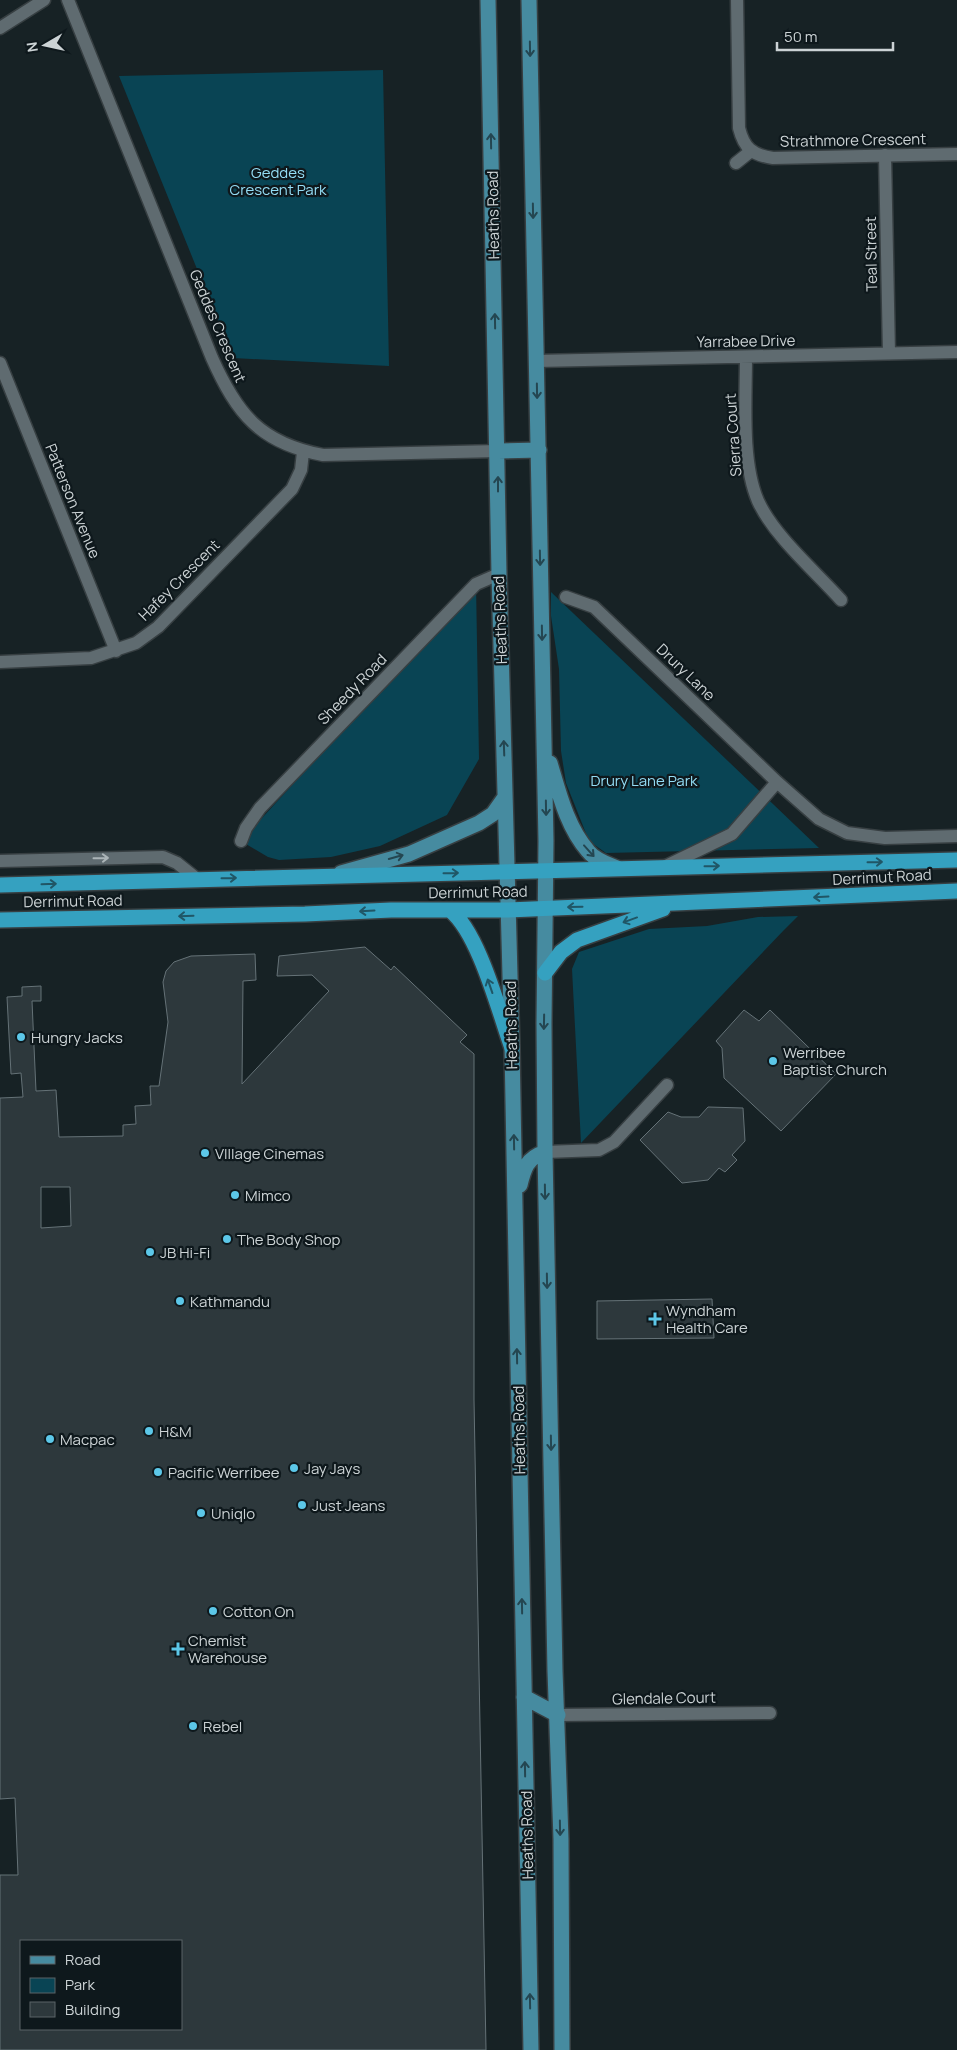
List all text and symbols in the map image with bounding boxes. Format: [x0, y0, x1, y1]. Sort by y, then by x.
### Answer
north arrow [20, 20, 70, 70]
scale bar [777, 20, 893, 52]
text: 50 m [784, 26, 818, 47]
one-way arrow [525, 40, 535, 56]
text: N [21, 41, 42, 54]
street label: Strathmore Crescent [780, 128, 926, 152]
one-way arrow [486, 134, 496, 150]
park label: Geddes Crescent Park [229, 162, 327, 200]
street label: Heaths Road [482, 171, 504, 259]
one-way arrow [528, 202, 538, 219]
street label: Teal Street [860, 216, 882, 292]
street label: Geddes Crescent [185, 266, 251, 386]
one-way arrow [490, 314, 500, 330]
street label: Yarrabee Drive [696, 330, 796, 352]
one-way arrow [532, 382, 542, 399]
street label: Sierra Court [720, 393, 746, 477]
street label: Patterson Avenue [40, 440, 106, 562]
one-way arrow [493, 476, 503, 492]
street label: Hafey Crescent [134, 535, 224, 625]
one-way arrow [536, 550, 545, 566]
street label: Heaths Road [488, 575, 512, 665]
one-way arrow [537, 625, 547, 641]
street label: Drury Lane [652, 639, 720, 705]
street label: Sheedy Road [313, 649, 391, 729]
one-way arrow [499, 741, 509, 757]
park label: Drury Lane Park [590, 770, 698, 791]
one-way arrow [541, 800, 550, 816]
one-way arrow [583, 844, 595, 857]
one-way arrow [388, 852, 404, 862]
one-way arrow [92, 853, 109, 863]
one-way arrow [866, 857, 882, 866]
one-way arrow [704, 861, 720, 871]
street label: Derrimut Road [832, 864, 932, 890]
one-way arrow [442, 868, 459, 878]
one-way arrow [220, 874, 236, 883]
one-way arrow [40, 879, 56, 888]
street label: Derrimut Road [428, 881, 528, 903]
street label: Derrimut Road [23, 890, 123, 912]
one-way arrow [813, 893, 829, 902]
one-way arrow [567, 903, 583, 912]
one-way arrow [359, 906, 375, 915]
one-way arrow [179, 911, 195, 921]
one-way arrow [623, 916, 639, 925]
one-way arrow [485, 979, 494, 994]
street label: Heaths Road [500, 981, 522, 1069]
one-way arrow [539, 1013, 549, 1029]
place label: Hungry Jacks [31, 1027, 123, 1048]
marker: Hungry Jacks [15, 1031, 27, 1043]
place label: Werribee Baptist Church [783, 1042, 887, 1080]
marker: Werribee Baptist Church [767, 1055, 779, 1067]
one-way arrow [509, 1134, 518, 1150]
place label: VIllage Cinemas [215, 1143, 324, 1164]
marker: VIllage Cinemas [199, 1147, 211, 1159]
one-way arrow [541, 1184, 550, 1200]
place label: Mimco [245, 1185, 291, 1206]
marker: Mimco [229, 1189, 241, 1201]
place label: The Body Shop [237, 1229, 341, 1250]
marker: The Body Shop [221, 1233, 233, 1245]
place label: JB Hi-Fi [160, 1242, 210, 1263]
marker: JB Hi-Fi [144, 1246, 156, 1258]
one-way arrow [542, 1272, 552, 1288]
place label: Kathmandu [190, 1291, 270, 1312]
marker: Kathmandu [174, 1295, 186, 1307]
place label: Wyndham Health Care [666, 1300, 748, 1338]
marker: Wyndham Health Care [648, 1312, 662, 1326]
one-way arrow [512, 1349, 522, 1365]
street label: Heaths Road [508, 1386, 530, 1474]
place label: H&M [159, 1421, 192, 1442]
marker: H&M [143, 1425, 155, 1437]
place label: Macpac [60, 1429, 115, 1450]
marker: Macpac [44, 1433, 56, 1445]
one-way arrow [546, 1434, 556, 1451]
place label: Jay Jays [304, 1458, 360, 1479]
place label: Pacific Werribee [168, 1462, 280, 1483]
marker: Jay Jays [288, 1462, 300, 1474]
marker: Pacific Werribee [152, 1466, 164, 1478]
place label: Just Jeans [312, 1495, 386, 1516]
marker: Just Jeans [296, 1499, 308, 1511]
place label: Uniqlo [211, 1503, 255, 1524]
marker: Uniqlo [195, 1507, 207, 1519]
one-way arrow [517, 1599, 527, 1615]
place label: Cotton On [223, 1601, 294, 1622]
marker: Cotton On [207, 1605, 219, 1617]
place label: Chemist Warehouse [188, 1630, 267, 1668]
marker: Chemist Warehouse [172, 1643, 184, 1655]
street label: Glendale Court [612, 1687, 716, 1709]
place label: Rebel [203, 1716, 242, 1737]
marker: Rebel [187, 1720, 199, 1732]
one-way arrow [521, 1761, 530, 1777]
street label: Heaths Road [516, 1791, 538, 1879]
one-way arrow [556, 1820, 565, 1836]
legend [20, 1940, 182, 2030]
text: Road [65, 1949, 101, 1970]
text: Park [65, 1974, 95, 1995]
one-way arrow [525, 1994, 534, 2010]
text: Building [65, 1999, 120, 2020]

